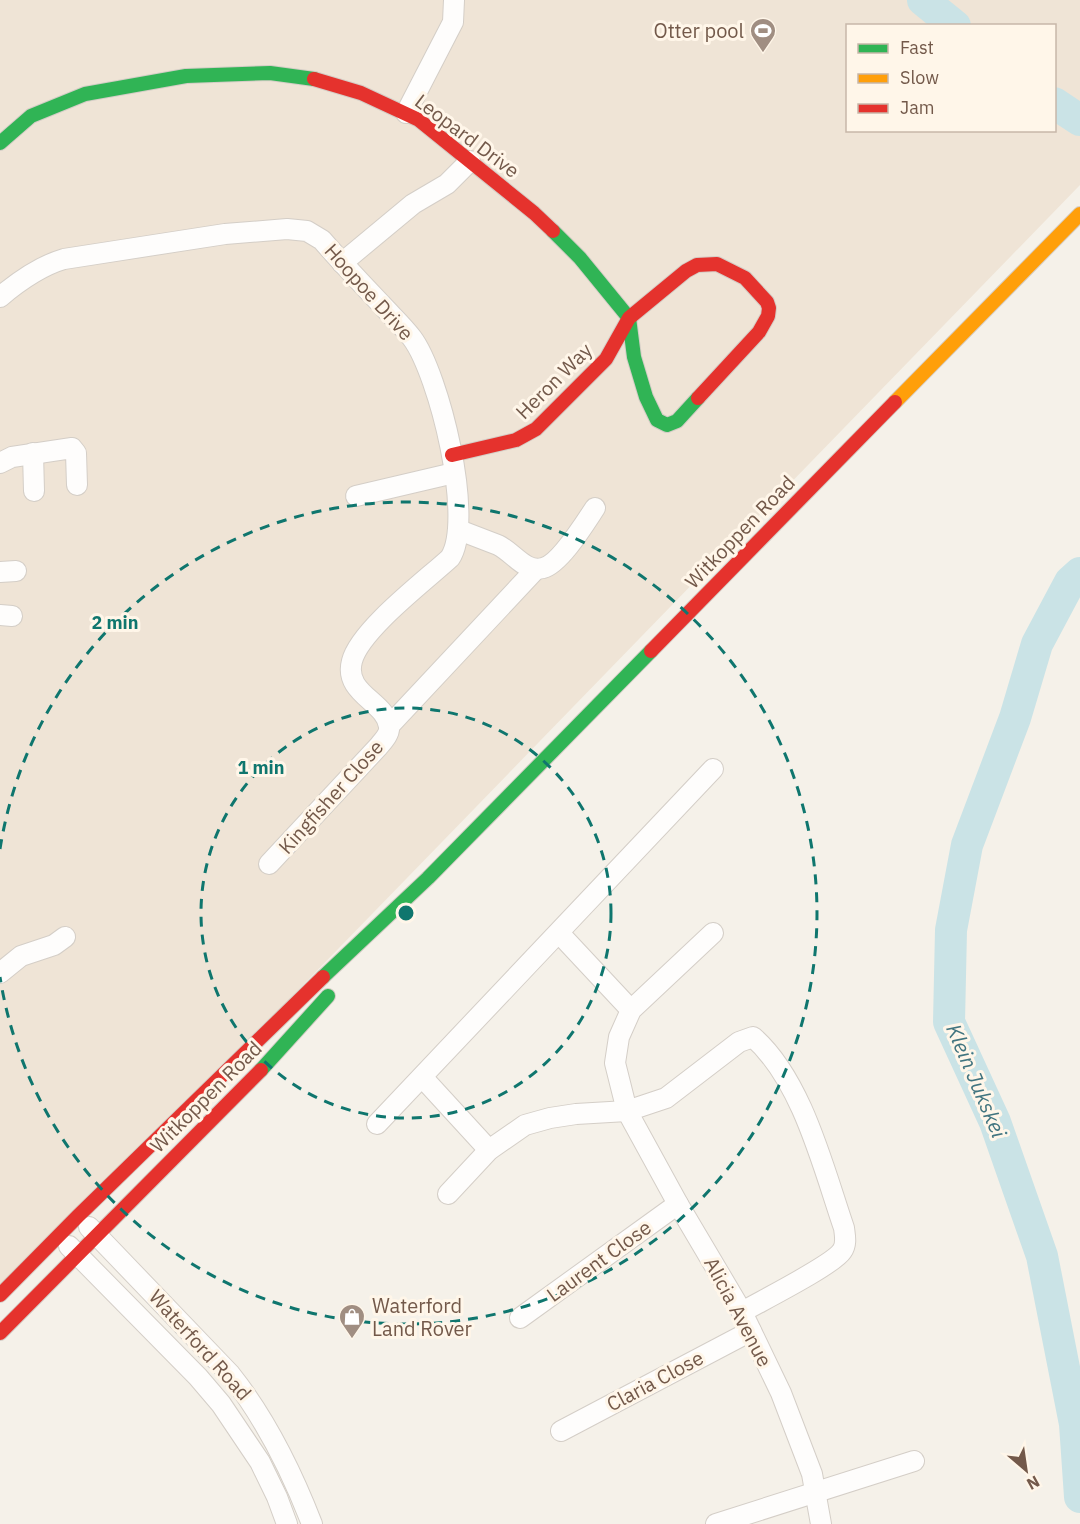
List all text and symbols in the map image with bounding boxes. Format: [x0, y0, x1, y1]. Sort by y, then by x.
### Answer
sports icon: Otter pool [748, 16, 778, 54]
place label: Otter pool [654, 17, 744, 44]
legend [846, 24, 1056, 132]
text: Fast [900, 36, 934, 59]
text: Slow [900, 66, 939, 89]
street label: Leopard Drive [410, 87, 525, 184]
text: Jam [900, 96, 935, 119]
street label: Hoopoe Drive [319, 237, 420, 346]
street label: Heron Way [510, 337, 598, 425]
street label: Witkoppen Road [679, 469, 801, 594]
text: 2 min [91, 611, 139, 634]
street label: Kingfisher Close [272, 734, 389, 860]
text: 1 min [237, 756, 285, 779]
centre of rings [396, 903, 416, 923]
water label: Klein Jukskei [940, 1019, 1014, 1142]
street label: Witkoppen Road [144, 1035, 267, 1158]
street label: Laurent Close [541, 1213, 656, 1308]
street label: Alicia Avenue [698, 1252, 779, 1371]
street label: Waterford Road [143, 1283, 257, 1406]
place label: Waterford Land Rover [372, 1292, 472, 1342]
shop icon: Waterford Land Rover [337, 1302, 367, 1340]
street label: Claria Close [602, 1344, 708, 1417]
north arrow [996, 1440, 1056, 1500]
text: N [1023, 1472, 1043, 1495]

